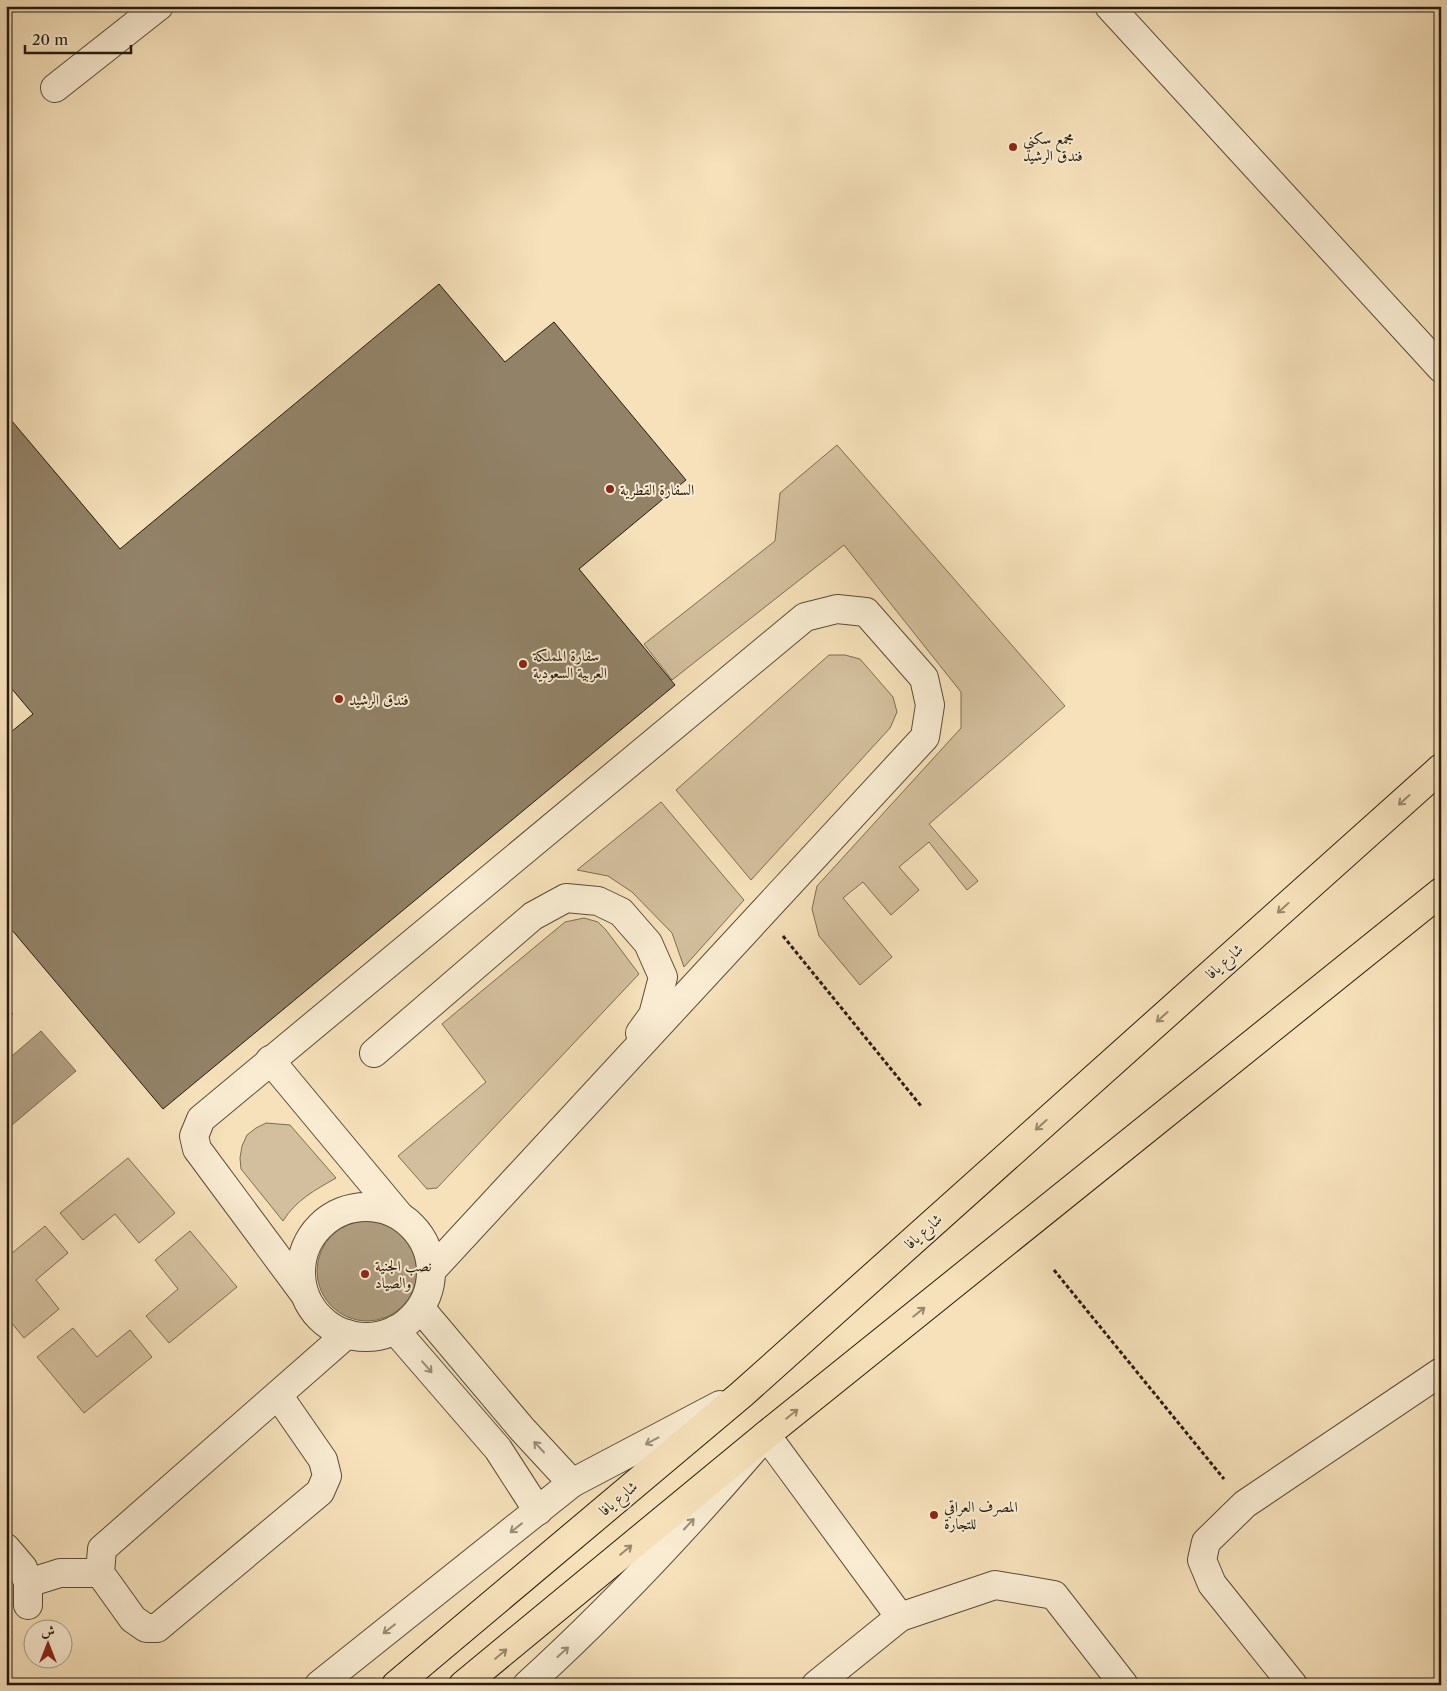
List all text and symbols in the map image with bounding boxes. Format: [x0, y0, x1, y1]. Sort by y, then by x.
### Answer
scale bar [25, 22, 131, 54]
text: 20 m [32, 30, 68, 49]
place label: مجمع سكني فندق الرشيد [1023, 129, 1083, 165]
marker: مجمع سكني فندق الرشيد [1007, 141, 1019, 153]
place label: السفارة القطرية [620, 480, 694, 500]
marker: السفارة القطرية [604, 483, 616, 495]
place label: سفارة المملكة العربية السعودية [532, 646, 607, 683]
marker: سفارة المملكة العربية السعودية [517, 658, 529, 670]
place label: فندق الرشيد [349, 690, 409, 709]
marker: فندق الرشيد [333, 693, 345, 705]
one-way arrow [1398, 794, 1411, 806]
one-way arrow [1277, 903, 1290, 914]
street label: شارع يافا [1201, 939, 1249, 986]
one-way arrow [1156, 1011, 1169, 1023]
one-way arrow [1035, 1119, 1048, 1131]
street label: شارع يافا [900, 1209, 948, 1256]
place label: نصب الجنية والصياد [375, 1256, 432, 1292]
marker: نصب الجنية والصياد [359, 1268, 371, 1280]
one-way arrow [912, 1306, 925, 1317]
one-way arrow [421, 1361, 433, 1374]
one-way arrow [786, 1408, 799, 1419]
one-way arrow [645, 1437, 660, 1446]
one-way arrow [533, 1441, 545, 1453]
street label: شارع يافا [595, 1477, 644, 1523]
place label: المصرف العراقي للتجارة [944, 1497, 1018, 1533]
marker: المصرف العراقي للتجارة [928, 1509, 940, 1521]
one-way arrow [683, 1517, 695, 1530]
one-way arrow [510, 1523, 523, 1534]
one-way arrow [620, 1545, 633, 1556]
north arrow [22, 1618, 72, 1668]
text: ش [41, 1622, 55, 1640]
one-way arrow [383, 1624, 396, 1635]
one-way arrow [557, 1646, 570, 1658]
one-way arrow [494, 1648, 507, 1659]

